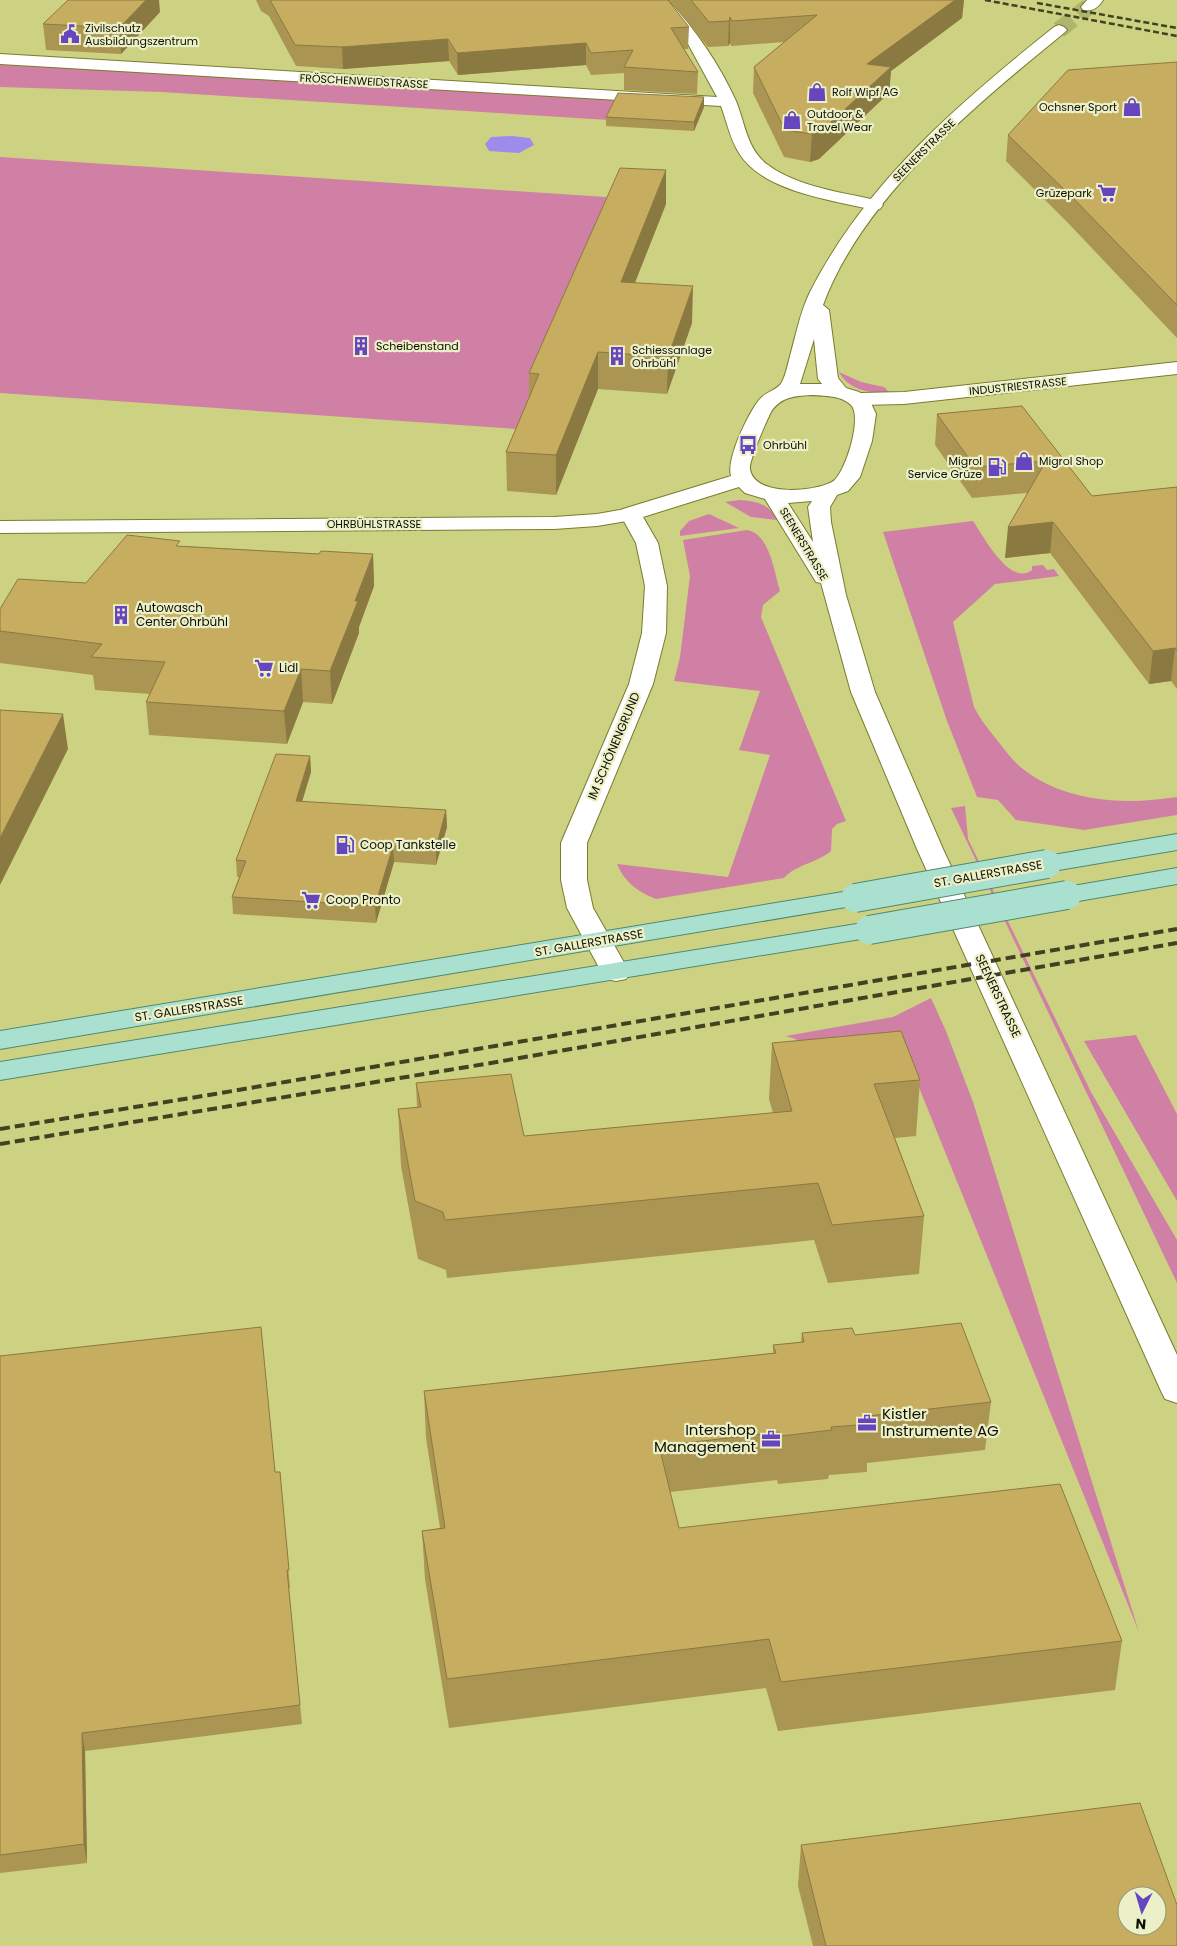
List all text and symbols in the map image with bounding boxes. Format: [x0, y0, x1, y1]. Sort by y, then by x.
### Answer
place label: Zivilschutz Ausbildungszentrum [85, 20, 198, 49]
public building icon: Zivilschutz Ausbildungszentrum [59, 23, 81, 45]
street label: FRÖSCHENWEIDSTRASSE [299, 70, 429, 92]
shop icon: Rolf Wipf AG [806, 81, 828, 103]
place label: Rolf Wipf AG [832, 84, 899, 100]
shop icon: Ochsner Sport [1121, 96, 1143, 118]
place label: Ochsner Sport [1039, 99, 1117, 115]
place label: Outdoor & Travel Wear [807, 106, 872, 135]
shop icon: Outdoor & Travel Wear [781, 109, 803, 131]
street label: SEENERSTRASSE [889, 115, 959, 185]
supermarket icon: Grüzepark [1096, 182, 1118, 204]
place label: Grüzepark [1036, 185, 1092, 201]
building icon: Scheibenstand [350, 335, 372, 357]
place label: Scheibenstand [376, 338, 459, 354]
place label: Schiessanlage Ohrbühl [632, 342, 712, 371]
building icon: Schiessanlage Ohrbühl [606, 345, 628, 367]
street label: INDUSTRIESTRASSE [968, 373, 1068, 399]
bus stop icon: Ohrbühl [737, 434, 759, 456]
place label: Ohrbühl [763, 437, 807, 453]
shop icon: Migrol Shop [1013, 450, 1035, 472]
place label: Migrol Service Grüze [908, 453, 982, 482]
place label: Migrol Shop [1039, 453, 1103, 469]
fuel station icon: Migrol Service Grüze [986, 456, 1008, 478]
street label: SEENERSTRASSE [776, 504, 832, 584]
street label: OHRBÜHLSTRASSE [327, 516, 421, 532]
place label: Autowasch Center Ohrbühl [136, 599, 228, 630]
building icon: Autowasch Center Ohrbühl [110, 604, 132, 626]
supermarket icon: Lidl [253, 657, 275, 679]
place label: Lidl [279, 659, 298, 676]
street label: IM SCHÖNENGRUND [583, 689, 644, 802]
fuel station icon: Coop Tankstelle [334, 834, 356, 856]
place label: Coop Tankstelle [360, 836, 456, 853]
street label: ST. GALLERSTRASSE [932, 856, 1043, 891]
supermarket icon: Coop Pronto [300, 889, 322, 911]
place label: Coop Pronto [326, 891, 401, 908]
street label: ST. GALLERSTRASSE [533, 925, 644, 960]
street label: SEENERSTRASSE [972, 951, 1025, 1040]
street label: ST. GALLERSTRASSE [133, 992, 244, 1025]
place label: Kistler Instrumente AG [882, 1403, 999, 1441]
office icon: Kistler Instrumente AG [856, 1412, 878, 1434]
place label: Intershop Management [654, 1419, 756, 1457]
office icon: Intershop Management [760, 1428, 782, 1450]
north arrow [1117, 1886, 1167, 1936]
text: N [1135, 1914, 1147, 1934]

